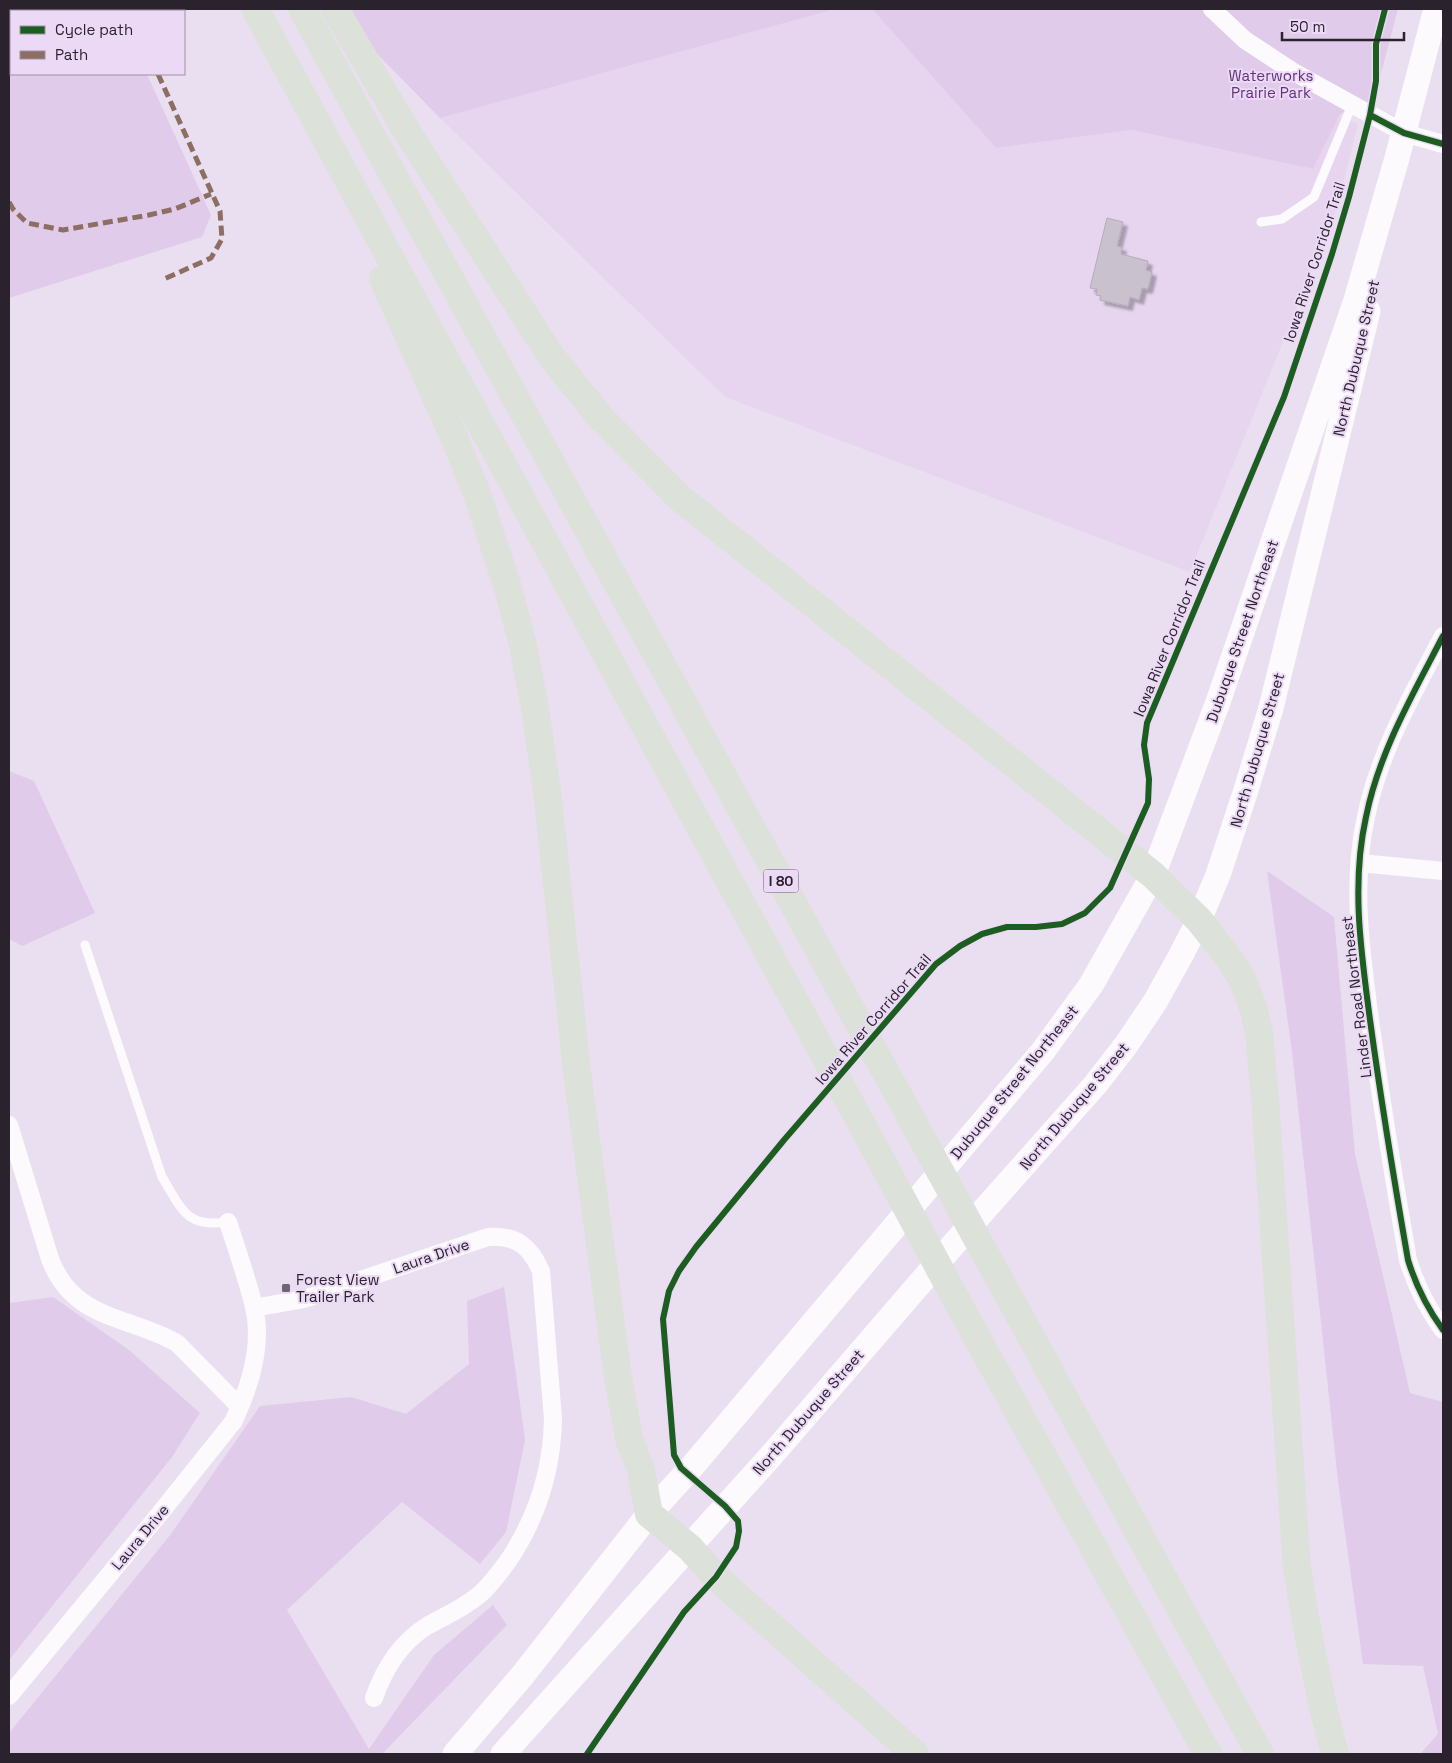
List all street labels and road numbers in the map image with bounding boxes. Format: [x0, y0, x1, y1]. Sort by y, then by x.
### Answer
street label: Iowa River Corridor Trail [1279, 179, 1349, 345]
street label: North Dubuque Street [1329, 278, 1383, 438]
street label: Dubuque Street Northeast [1202, 537, 1282, 725]
street label: Iowa River Corridor Trail [1129, 557, 1209, 719]
street label: North Dubuque Street [1226, 670, 1288, 830]
road number: I 80 [764, 869, 798, 892]
street label: Linder Road Northeast [1337, 915, 1375, 1079]
street label: Iowa River Corridor Trail [811, 950, 935, 1088]
street label: Dubuque Street Northeast [946, 1001, 1082, 1163]
street label: North Dubuque Street [1015, 1038, 1133, 1173]
street label: Laura Drive [390, 1234, 472, 1278]
street label: North Dubuque Street [748, 1345, 868, 1479]
street label: Laura Drive [107, 1500, 173, 1574]

